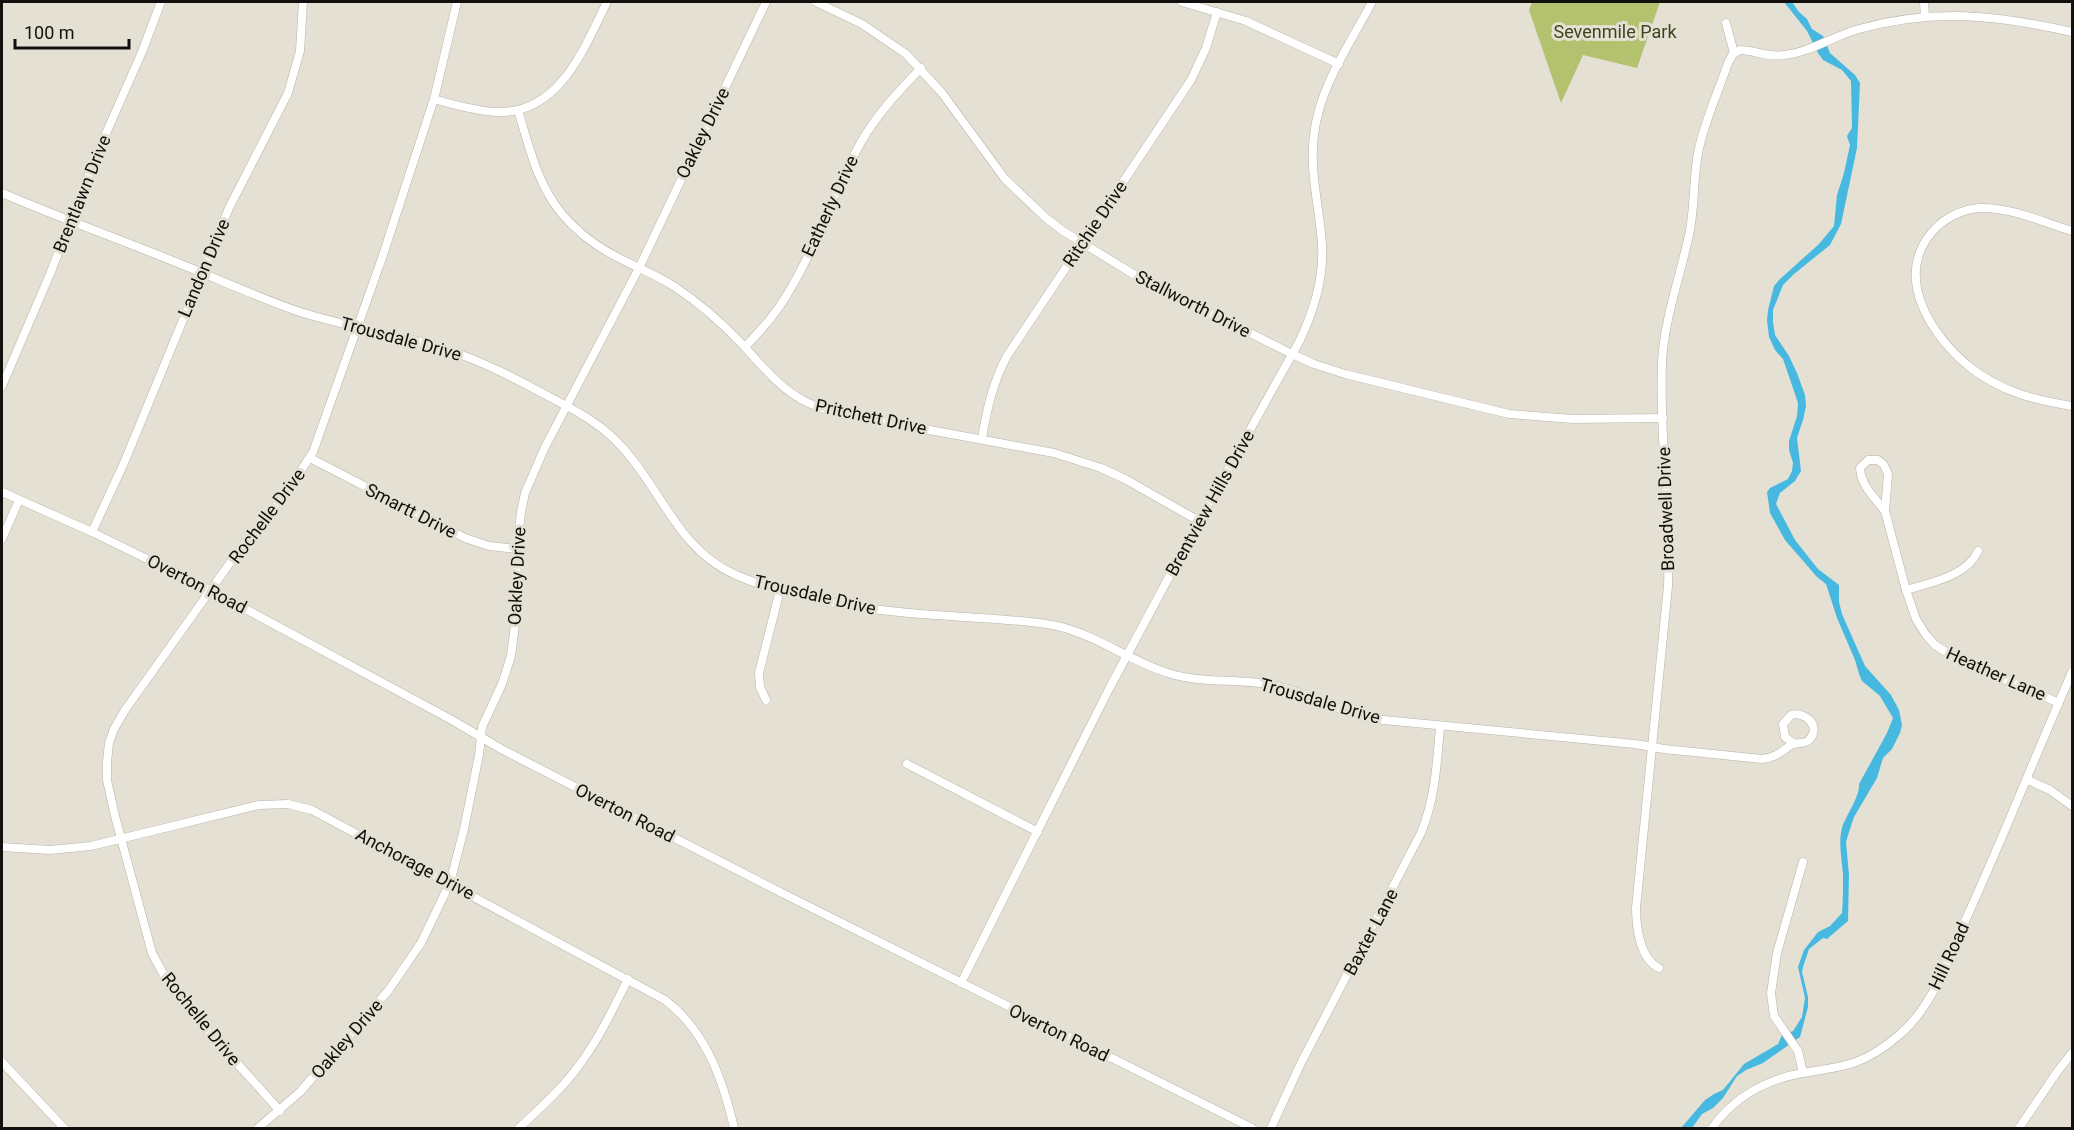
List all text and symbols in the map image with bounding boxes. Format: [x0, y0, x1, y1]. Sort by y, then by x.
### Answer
scale bar [15, 12, 129, 50]
park label: Sevenmile Park [1553, 21, 1677, 42]
text: 100 m [24, 22, 75, 43]
street label: Oakley Drive [672, 84, 734, 182]
street label: Brentlawn Drive [48, 132, 115, 256]
street label: Eatherly Drive [797, 152, 862, 260]
street label: Ritchie Drive [1058, 177, 1131, 271]
street label: Landon Drive [173, 216, 234, 320]
street label: Stallworth Drive [1132, 266, 1254, 342]
street label: Trousdale Drive [338, 312, 464, 365]
street label: Pritchett Drive [814, 394, 929, 439]
street label: Brentview Hills Drive [1161, 426, 1258, 579]
street label: Broadwell Drive [1653, 447, 1678, 571]
street label: Rochelle Drive [224, 464, 309, 567]
street label: Smartt Drive [362, 479, 460, 542]
street label: Oakley Drive [503, 526, 530, 626]
street label: Overton Road [144, 550, 250, 618]
street label: Trousdale Drive [752, 570, 878, 619]
street label: Heather Lane [1943, 642, 2049, 705]
street label: Trousdale Drive [1258, 673, 1383, 728]
street label: Overton Road [572, 779, 678, 847]
street label: Anchorage Drive [352, 823, 478, 904]
street label: Baxter Lane [1339, 885, 1402, 979]
street label: Hill Road [1924, 919, 1973, 993]
street label: Rochelle Drive [158, 968, 245, 1069]
street label: Oakley Drive [306, 995, 387, 1083]
street label: Overton Road [1006, 999, 1113, 1066]

